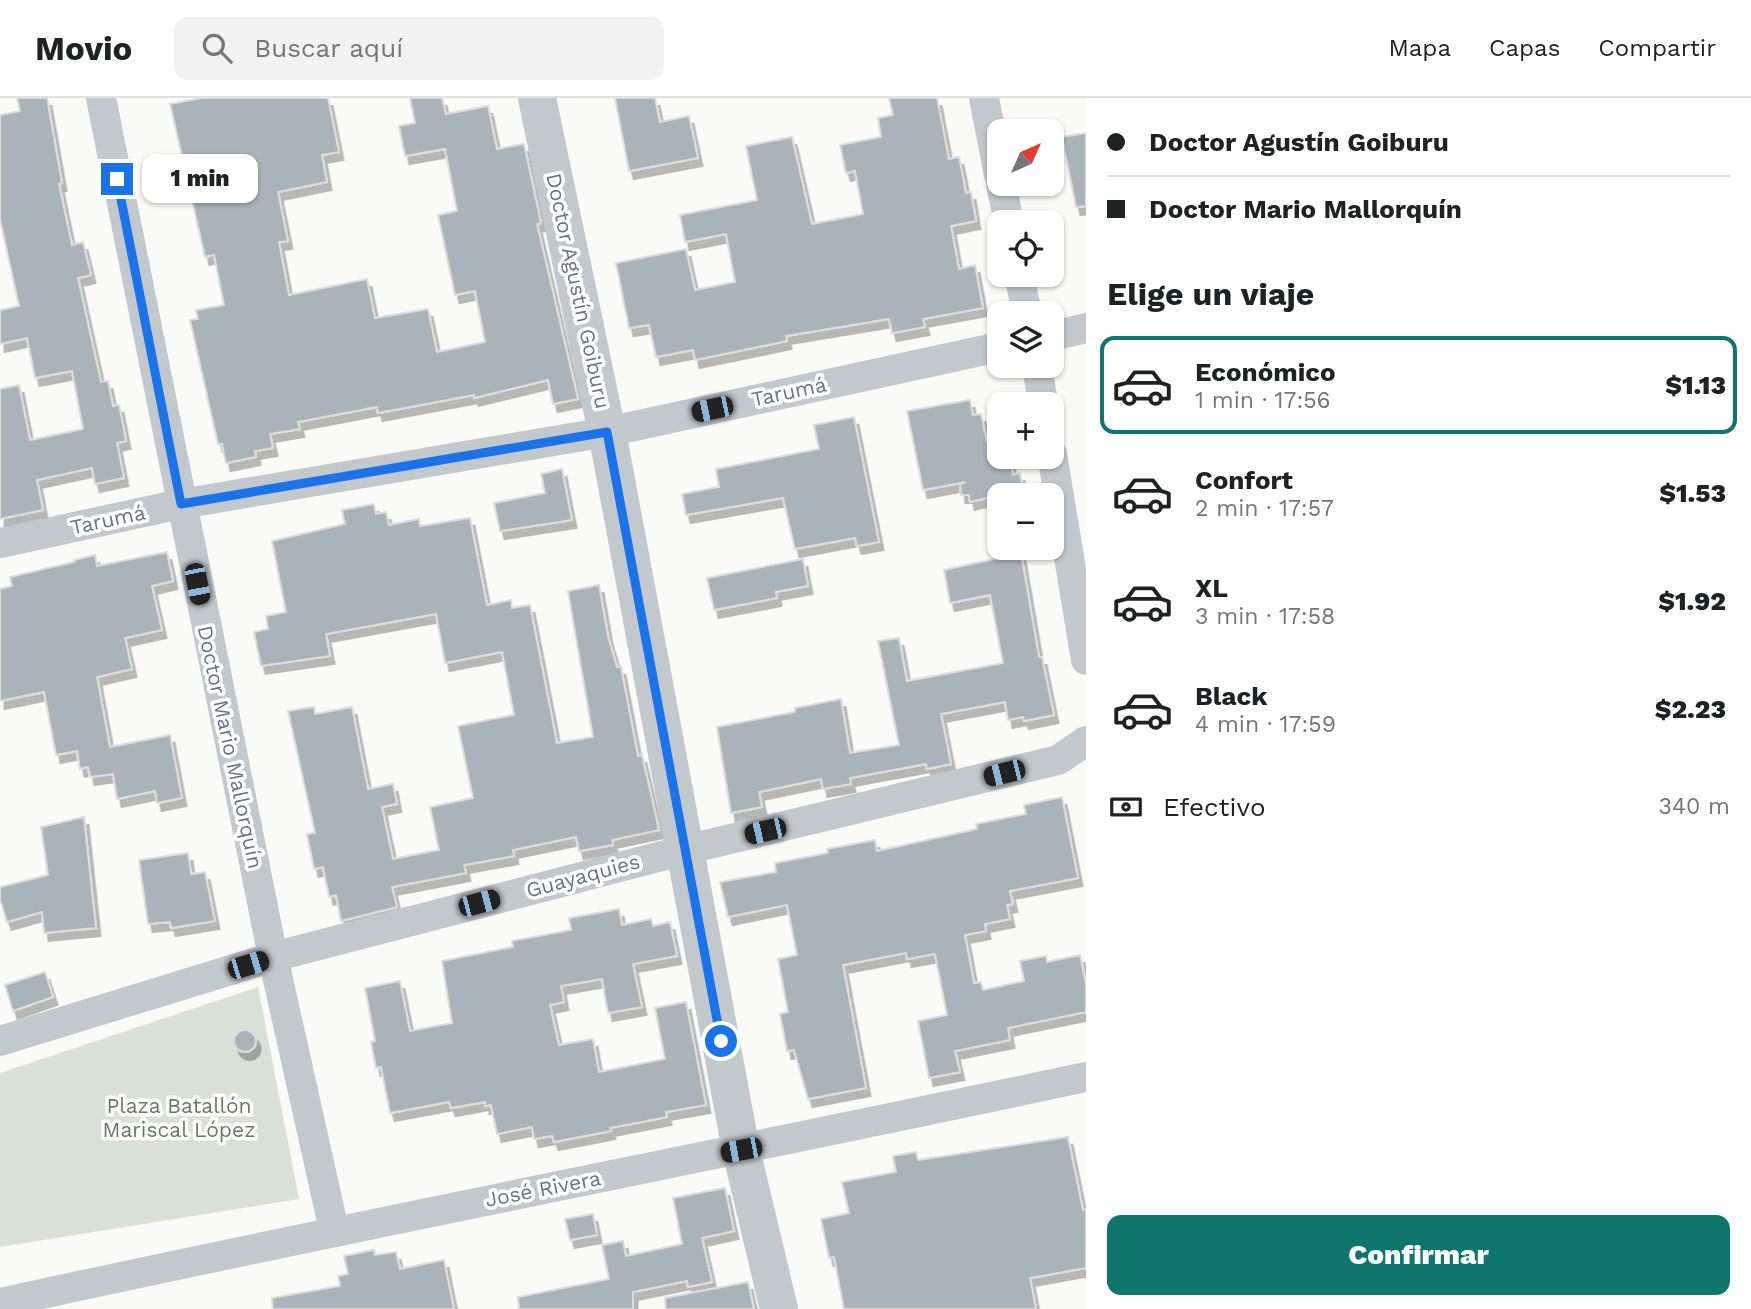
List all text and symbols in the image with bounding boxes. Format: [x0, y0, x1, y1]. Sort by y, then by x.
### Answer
search box [174, 17, 664, 80]
text: Movio [35, 29, 132, 68]
icon: search [198, 29, 236, 67]
text: Buscar aquí [254, 33, 403, 63]
text: Mapa [1388, 34, 1451, 62]
text: Capas [1489, 34, 1560, 62]
text: Compartir [1598, 34, 1716, 62]
north arrow [987, 119, 1064, 196]
map controls [987, 119, 1064, 560]
text: Doctor Agustín Goiburu [1149, 127, 1449, 157]
callout: 1 min [142, 154, 257, 204]
route end [101, 163, 133, 195]
text: 1 min [170, 165, 230, 192]
street label: Doctor Agustín Goiburu [541, 171, 616, 411]
text: Doctor Mario Mallorquín [1149, 194, 1462, 224]
button: locate [987, 210, 1064, 287]
text: Elige un viaje [1107, 275, 1314, 313]
button: layers [987, 301, 1064, 378]
icon: car [1111, 354, 1174, 417]
text: Económico [1195, 357, 1336, 387]
text: $1.13 [1665, 370, 1726, 400]
street label: Tarumá [749, 371, 829, 412]
text: 1 min · 17:56 [1195, 387, 1331, 414]
button: + [987, 392, 1064, 469]
car [690, 394, 735, 424]
icon: car [1111, 462, 1174, 525]
text: Confort [1195, 465, 1293, 495]
text: $1.53 [1659, 478, 1726, 508]
button: − [987, 483, 1064, 560]
text: 2 min · 17:57 [1195, 495, 1334, 522]
street label: Tarumá [68, 499, 148, 540]
car [183, 561, 212, 607]
icon: car [1111, 570, 1174, 633]
text: XL [1195, 573, 1228, 603]
text: $1.92 [1658, 586, 1726, 616]
text: 3 min · 17:58 [1195, 603, 1335, 630]
street label: Doctor Mario Mallorquín [192, 623, 268, 871]
icon: car [1111, 678, 1174, 741]
text: Black [1195, 681, 1267, 711]
text: $2.23 [1655, 694, 1726, 724]
text: 4 min · 17:59 [1195, 711, 1336, 738]
car [982, 758, 1027, 788]
icon: cash [1107, 788, 1145, 826]
text: Efectivo [1163, 792, 1266, 822]
text: 340 m [1658, 793, 1730, 820]
car [743, 816, 788, 846]
street label: Guayaquies [523, 848, 643, 903]
car [456, 887, 503, 919]
car [225, 949, 272, 981]
route start [705, 1025, 737, 1057]
park label: Plaza Batallón Mariscal López [103, 1093, 255, 1142]
car [719, 1136, 764, 1164]
street label: José Rivera [483, 1165, 603, 1212]
button: Confirmar [1107, 1215, 1730, 1295]

